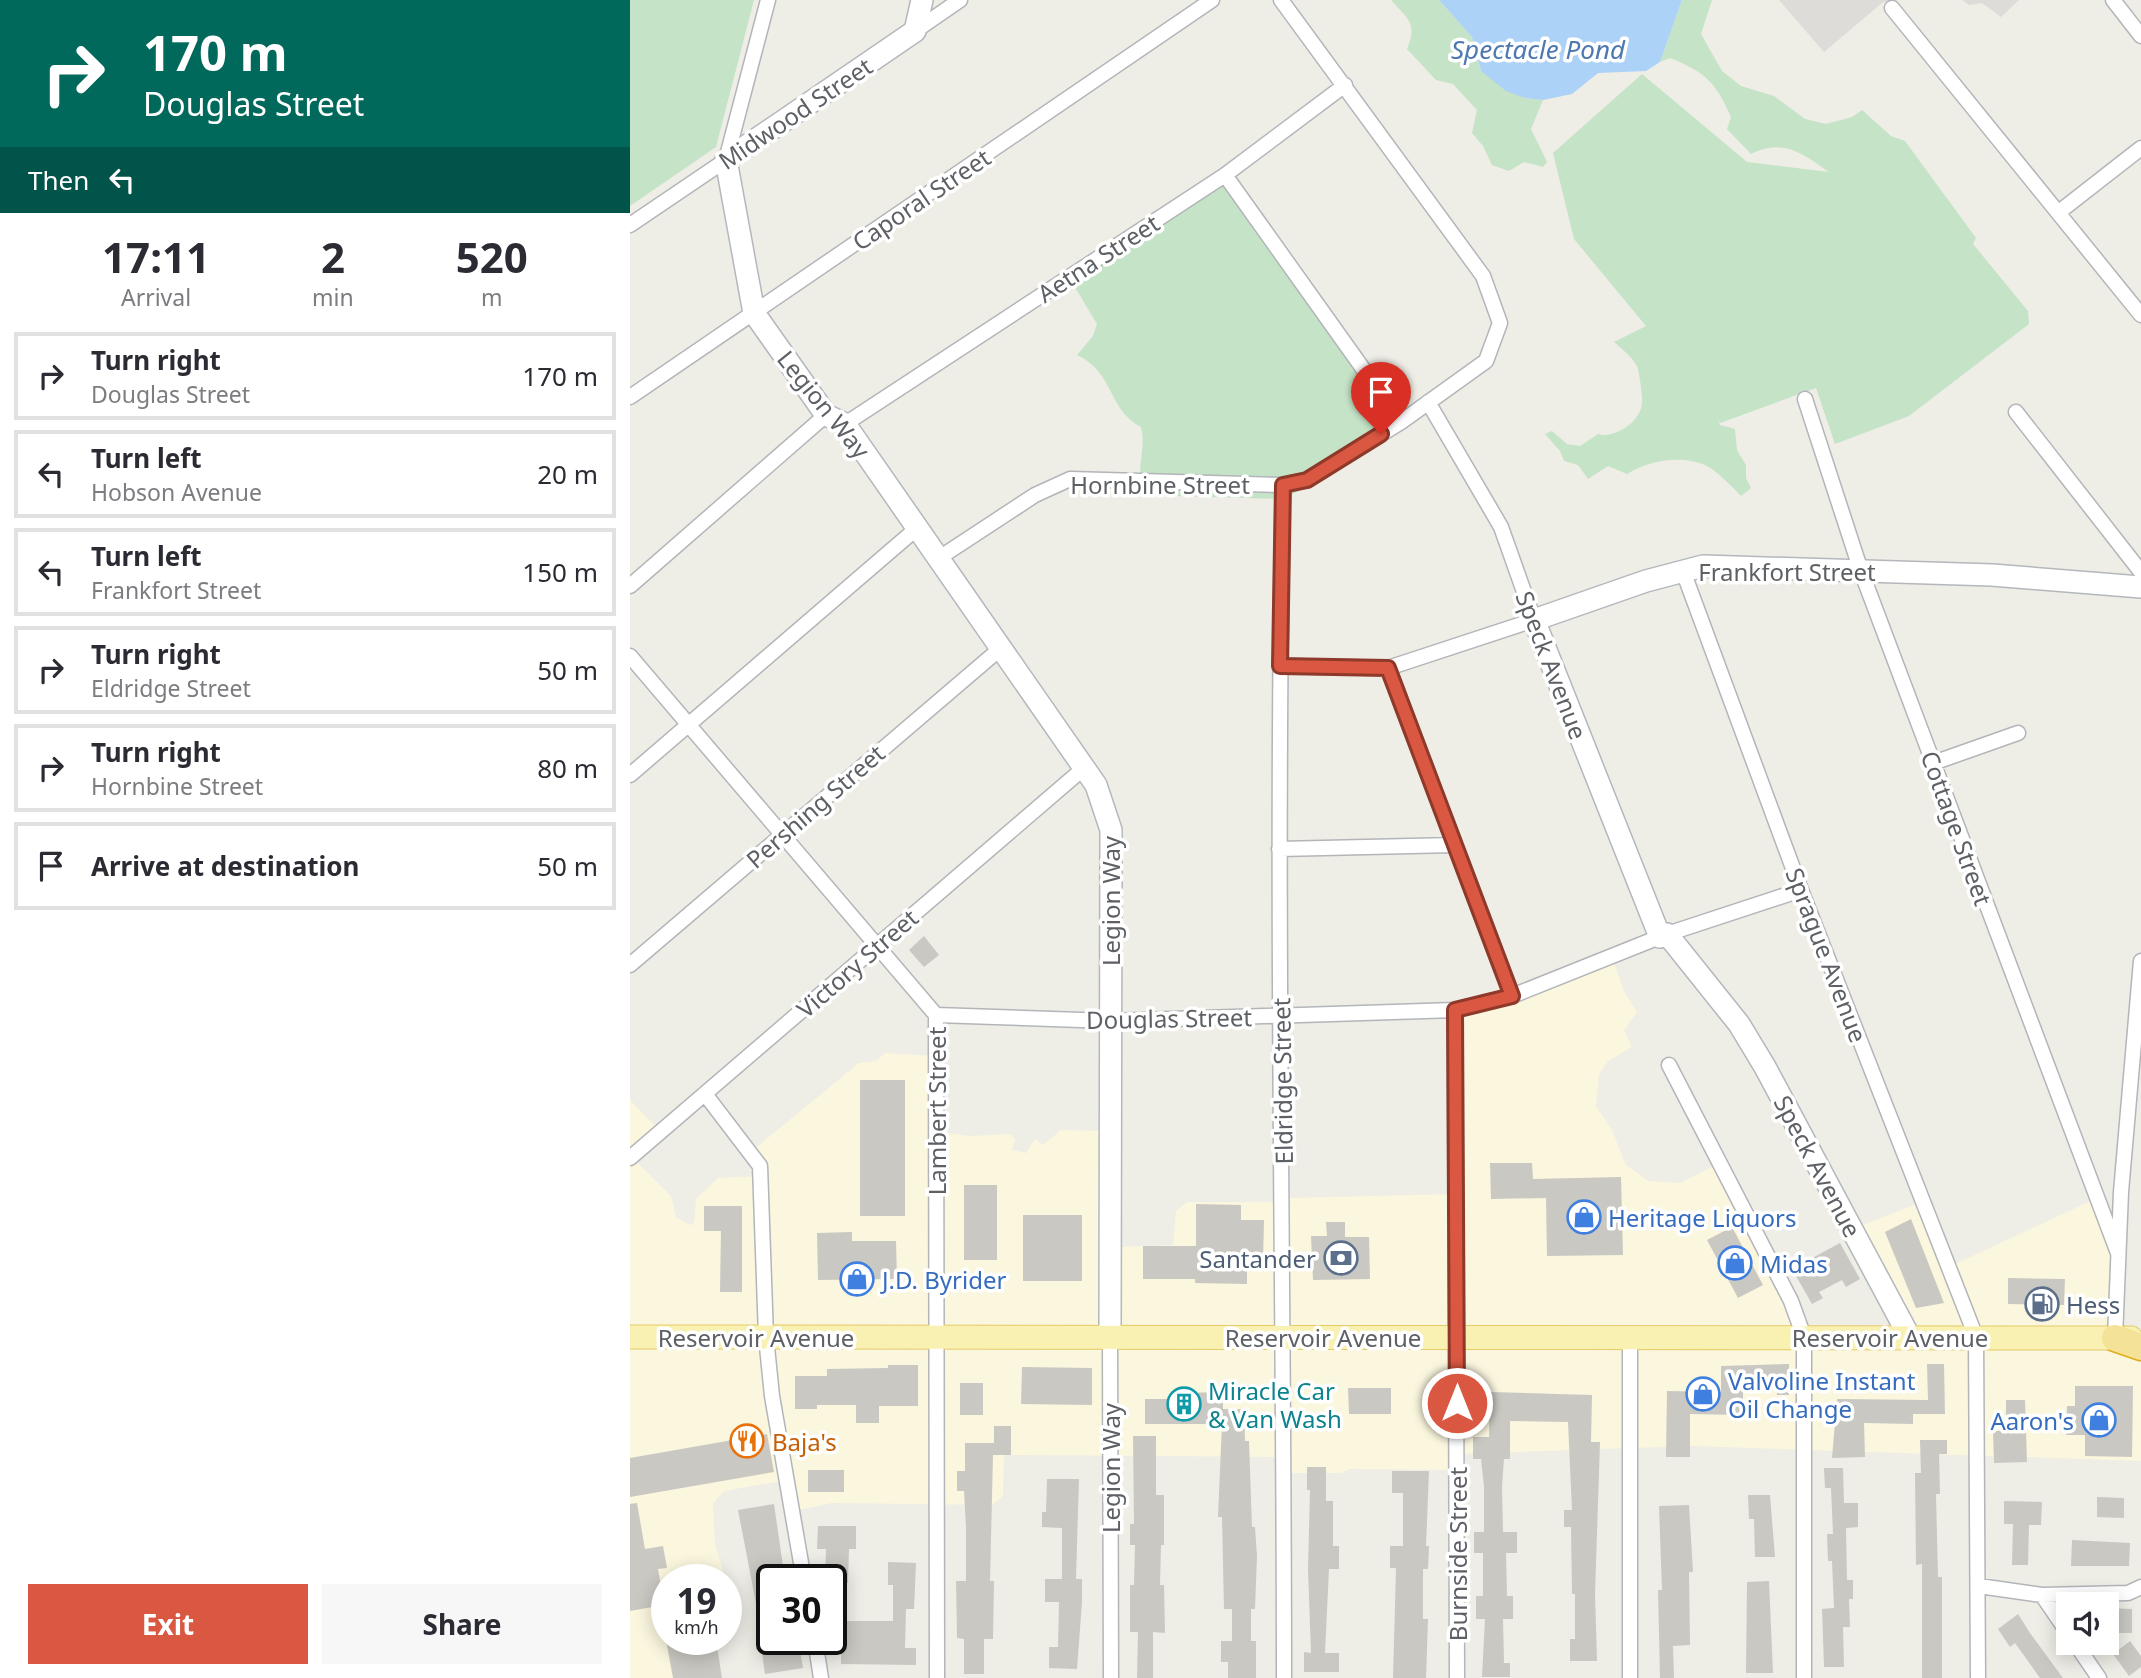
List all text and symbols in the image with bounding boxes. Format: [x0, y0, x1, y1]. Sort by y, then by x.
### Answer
text: 170 m [143, 19, 288, 85]
icon: right [28, 28, 119, 119]
water label: Spectacle Pond [1451, 31, 1626, 67]
street label: Midwood Street [712, 49, 879, 177]
text: Douglas Street [143, 82, 364, 125]
street label: Caporal Street [845, 140, 997, 257]
icon: left [103, 161, 141, 199]
text: Then [28, 162, 89, 198]
street label: Aetna Street [1031, 206, 1166, 310]
text: 17:11 [102, 228, 210, 285]
text: 2 [321, 228, 345, 285]
text: 520 [456, 228, 528, 285]
text: Arrival [121, 281, 191, 313]
text: min [312, 281, 354, 313]
text: m [481, 281, 503, 313]
text: Turn right [91, 342, 221, 378]
street label: Legion Way [770, 343, 878, 466]
icon: right [32, 357, 70, 395]
text: 170 m [522, 358, 598, 394]
pin [1351, 362, 1411, 434]
icon: arrive [1362, 373, 1400, 411]
text: Douglas Street [91, 378, 250, 410]
text: Turn left [91, 440, 202, 476]
icon: left [32, 455, 70, 493]
text: 20 m [537, 456, 598, 492]
street label: Hornbine Street [1070, 468, 1250, 501]
text: Hobson Avenue [91, 476, 262, 508]
text: Turn left [91, 538, 202, 574]
icon: left [32, 553, 70, 591]
text: 150 m [522, 554, 598, 590]
street label: Frankfort Street [1698, 555, 1876, 588]
text: Frankfort Street [91, 574, 261, 606]
street label: Speck Avenue [1509, 586, 1595, 744]
text: Turn right [91, 636, 221, 672]
icon: right [32, 651, 70, 689]
text: 50 m [537, 652, 598, 688]
text: Eldridge Street [91, 672, 251, 704]
text: Turn right [91, 734, 221, 770]
street label: Pershing Street [739, 736, 891, 875]
street label: Cottage Street [1914, 746, 2000, 910]
icon: right [32, 749, 70, 787]
text: 80 m [537, 750, 598, 786]
text: Hornbine Street [91, 770, 263, 802]
street label: Legion Way [1094, 835, 1127, 966]
icon: arrive [32, 847, 70, 885]
text: Arrive at destination [91, 848, 360, 884]
text: 50 m [537, 848, 598, 884]
street label: Sprague Avenue [1779, 863, 1875, 1047]
street label: Victory Street [789, 901, 925, 1025]
street label: Eldridge Street [1264, 997, 1300, 1165]
street label: Douglas Street [1086, 1000, 1253, 1036]
street label: Lambert Street [920, 1026, 953, 1195]
street label: Speck Avenue [1767, 1089, 1869, 1243]
shop icon: Heritage Liquors [1565, 1198, 1603, 1236]
place label: Heritage Liquors [1608, 1201, 1796, 1234]
bank icon: Santander [1322, 1239, 1360, 1277]
place label: Santander [1199, 1242, 1316, 1275]
shop icon: Midas [1716, 1244, 1754, 1282]
place label: Midas [1760, 1247, 1828, 1280]
shop icon: J.D. Byrider [838, 1260, 876, 1298]
place label: J.D. Byrider [880, 1263, 1006, 1296]
fuel station icon: Hess [2023, 1285, 2061, 1323]
place label: Hess [2066, 1288, 2120, 1321]
street label: Reservoir Avenue [658, 1321, 854, 1354]
street label: Reservoir Avenue [1225, 1321, 1421, 1354]
street label: Reservoir Avenue [1792, 1321, 1988, 1354]
place label: Valvoline Instant Oil Change [1728, 1364, 1916, 1425]
position arrow [1420, 1366, 1494, 1440]
place label: Miracle Car & Van Wash [1208, 1374, 1342, 1435]
shop icon: Valvoline Instant Oil Change [1684, 1375, 1722, 1413]
building icon: Miracle Car & Van Wash [1165, 1385, 1203, 1423]
shop icon: Aaron's [2080, 1401, 2118, 1439]
street label: Legion Way [1094, 1402, 1127, 1533]
place label: Aaron's [1990, 1404, 2074, 1437]
restaurant icon: Baja's [728, 1422, 766, 1460]
place label: Baja's [772, 1425, 837, 1458]
street label: Burnside Street [1441, 1466, 1474, 1641]
speed limit sign: 30 [756, 1564, 847, 1655]
text: 19 [676, 1577, 717, 1624]
button: Exit [28, 1584, 308, 1664]
button: Share [322, 1584, 602, 1664]
map controls [2056, 1592, 2119, 1655]
button: sound [2056, 1592, 2119, 1655]
text: km/h [674, 1615, 719, 1639]

